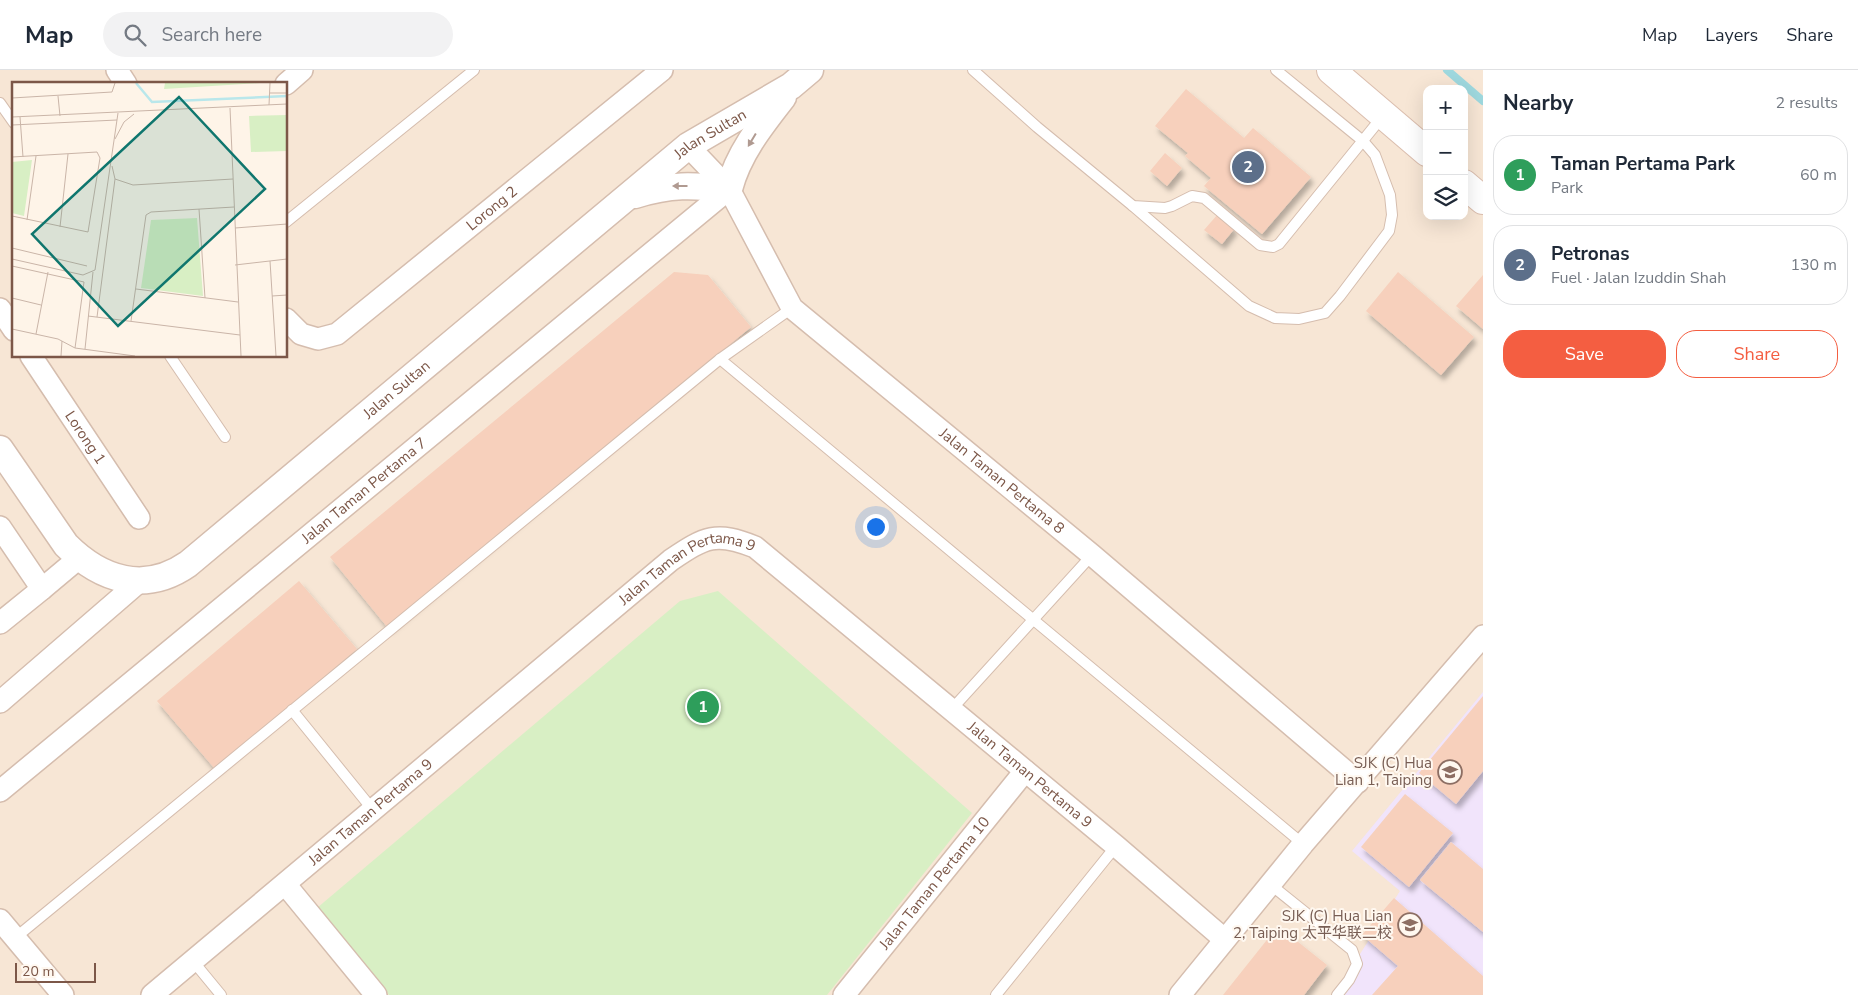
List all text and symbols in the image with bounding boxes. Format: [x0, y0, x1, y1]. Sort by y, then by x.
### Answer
search box [103, 12, 453, 57]
text: Map [25, 19, 73, 51]
icon: search [121, 21, 149, 49]
text: Search here [161, 22, 262, 48]
text: Map [1642, 23, 1677, 47]
text: Layers [1705, 23, 1758, 47]
text: Share [1786, 23, 1833, 47]
inset map [12, 82, 288, 358]
map controls [1423, 85, 1468, 220]
button: + [1423, 85, 1468, 130]
text: Nearby [1503, 89, 1573, 117]
text: 2 results [1776, 92, 1838, 114]
street label: Jalan Sultan [669, 104, 750, 164]
button: − [1423, 130, 1468, 175]
one-way arrow [747, 133, 756, 146]
pin: 2 [1232, 148, 1264, 186]
text: Taman Pertama Park [1551, 151, 1735, 177]
text: 1 [1515, 164, 1525, 186]
text: 60 m [1800, 164, 1837, 186]
button: layers [1423, 175, 1468, 220]
text: Park [1551, 177, 1583, 199]
street label: Lorong 2 [462, 182, 521, 235]
one-way arrow [672, 182, 688, 190]
text: Petronas [1551, 241, 1630, 267]
text: 2 [1515, 254, 1525, 276]
text: 130 m [1790, 254, 1837, 276]
text: Fuel · Jalan Izuddin Shah [1551, 267, 1726, 289]
button: Save [1503, 330, 1666, 378]
button: Share [1676, 330, 1838, 378]
street label: Jalan Sultan [358, 356, 434, 424]
street label: Lorong 1 [60, 407, 110, 468]
street label: Jalan Taman Pertama 8 [934, 423, 1069, 538]
street label: Jalan Taman Pertama 7 [296, 433, 431, 549]
your location [863, 514, 889, 540]
street label: Jalan Taman Pertama 9 [614, 528, 759, 610]
pin: 1 [687, 688, 719, 726]
street label: Jalan Taman Pertama 9 [962, 716, 1097, 832]
place label: SJK (C) Hua Lian 1, Taiping [1335, 753, 1432, 790]
street label: Jalan Taman Pertama 9 [303, 754, 437, 870]
school or university icon: SJK (C) Hua Lian 1, Taiping [1437, 759, 1463, 785]
street label: Jalan Taman Pertama 10 [874, 812, 994, 954]
place label: SJK (C) Hua Lian 2, Taiping 太平华联二校 [1233, 906, 1392, 943]
school or university icon: SJK (C) Hua Lian 2, Taiping 太平华联二校 [1397, 912, 1423, 938]
scale bar [15, 960, 96, 983]
text: 20 m [22, 962, 54, 981]

